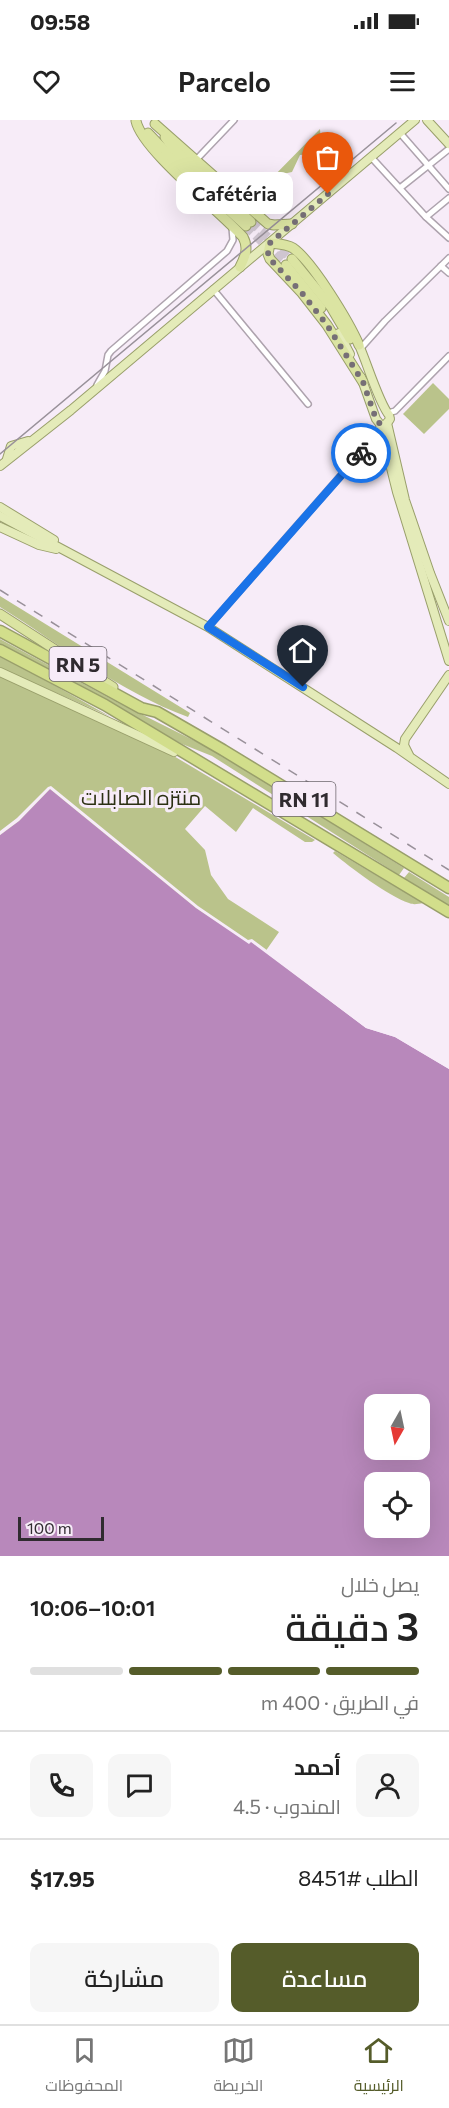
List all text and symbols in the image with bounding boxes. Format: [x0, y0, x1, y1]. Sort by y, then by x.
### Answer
text: 09:58 [30, 8, 90, 35]
icon: heart [30, 65, 63, 98]
text: Parcelo [178, 65, 271, 98]
icon: menu [386, 65, 419, 98]
pin [302, 132, 353, 194]
icon: bag [311, 141, 344, 174]
callout: Cafétéria [175, 173, 292, 215]
text: Cafétéria [192, 181, 277, 205]
courier [331, 423, 391, 483]
icon: bike [345, 437, 378, 470]
pin [277, 625, 328, 687]
icon: home [286, 634, 319, 667]
road number: RN 5 [50, 647, 106, 681]
road number: RN 11 [272, 782, 336, 816]
park label: منتزه الصابلات [81, 784, 201, 810]
north arrow [364, 1394, 430, 1460]
map controls [364, 1394, 430, 1538]
button: locate [364, 1472, 430, 1538]
scale bar [18, 1514, 104, 1542]
text: 100 m [27, 1518, 72, 1537]
text: يصل خلال [341, 1572, 419, 1596]
text: 10:01–10:06 [30, 1594, 156, 1621]
text: 3 دقيقة [285, 1601, 419, 1649]
text: في الطريق · 400 m [261, 1690, 419, 1714]
text: أحمد [294, 1753, 341, 1780]
button: phone [30, 1754, 93, 1817]
button: chat [108, 1754, 171, 1817]
button: person [356, 1754, 419, 1817]
text: المندوب · 4.5 [233, 1794, 341, 1818]
text: الطلب #8451 [298, 1864, 419, 1891]
text: $17.95 [30, 1865, 95, 1892]
button: مشاركة [30, 1943, 219, 2012]
button: مساعدة [231, 1943, 419, 2012]
tab: المحفوظات [45, 2034, 123, 2100]
tab: الخريطة [213, 2034, 263, 2100]
tab: الرئيسية [354, 2034, 404, 2100]

